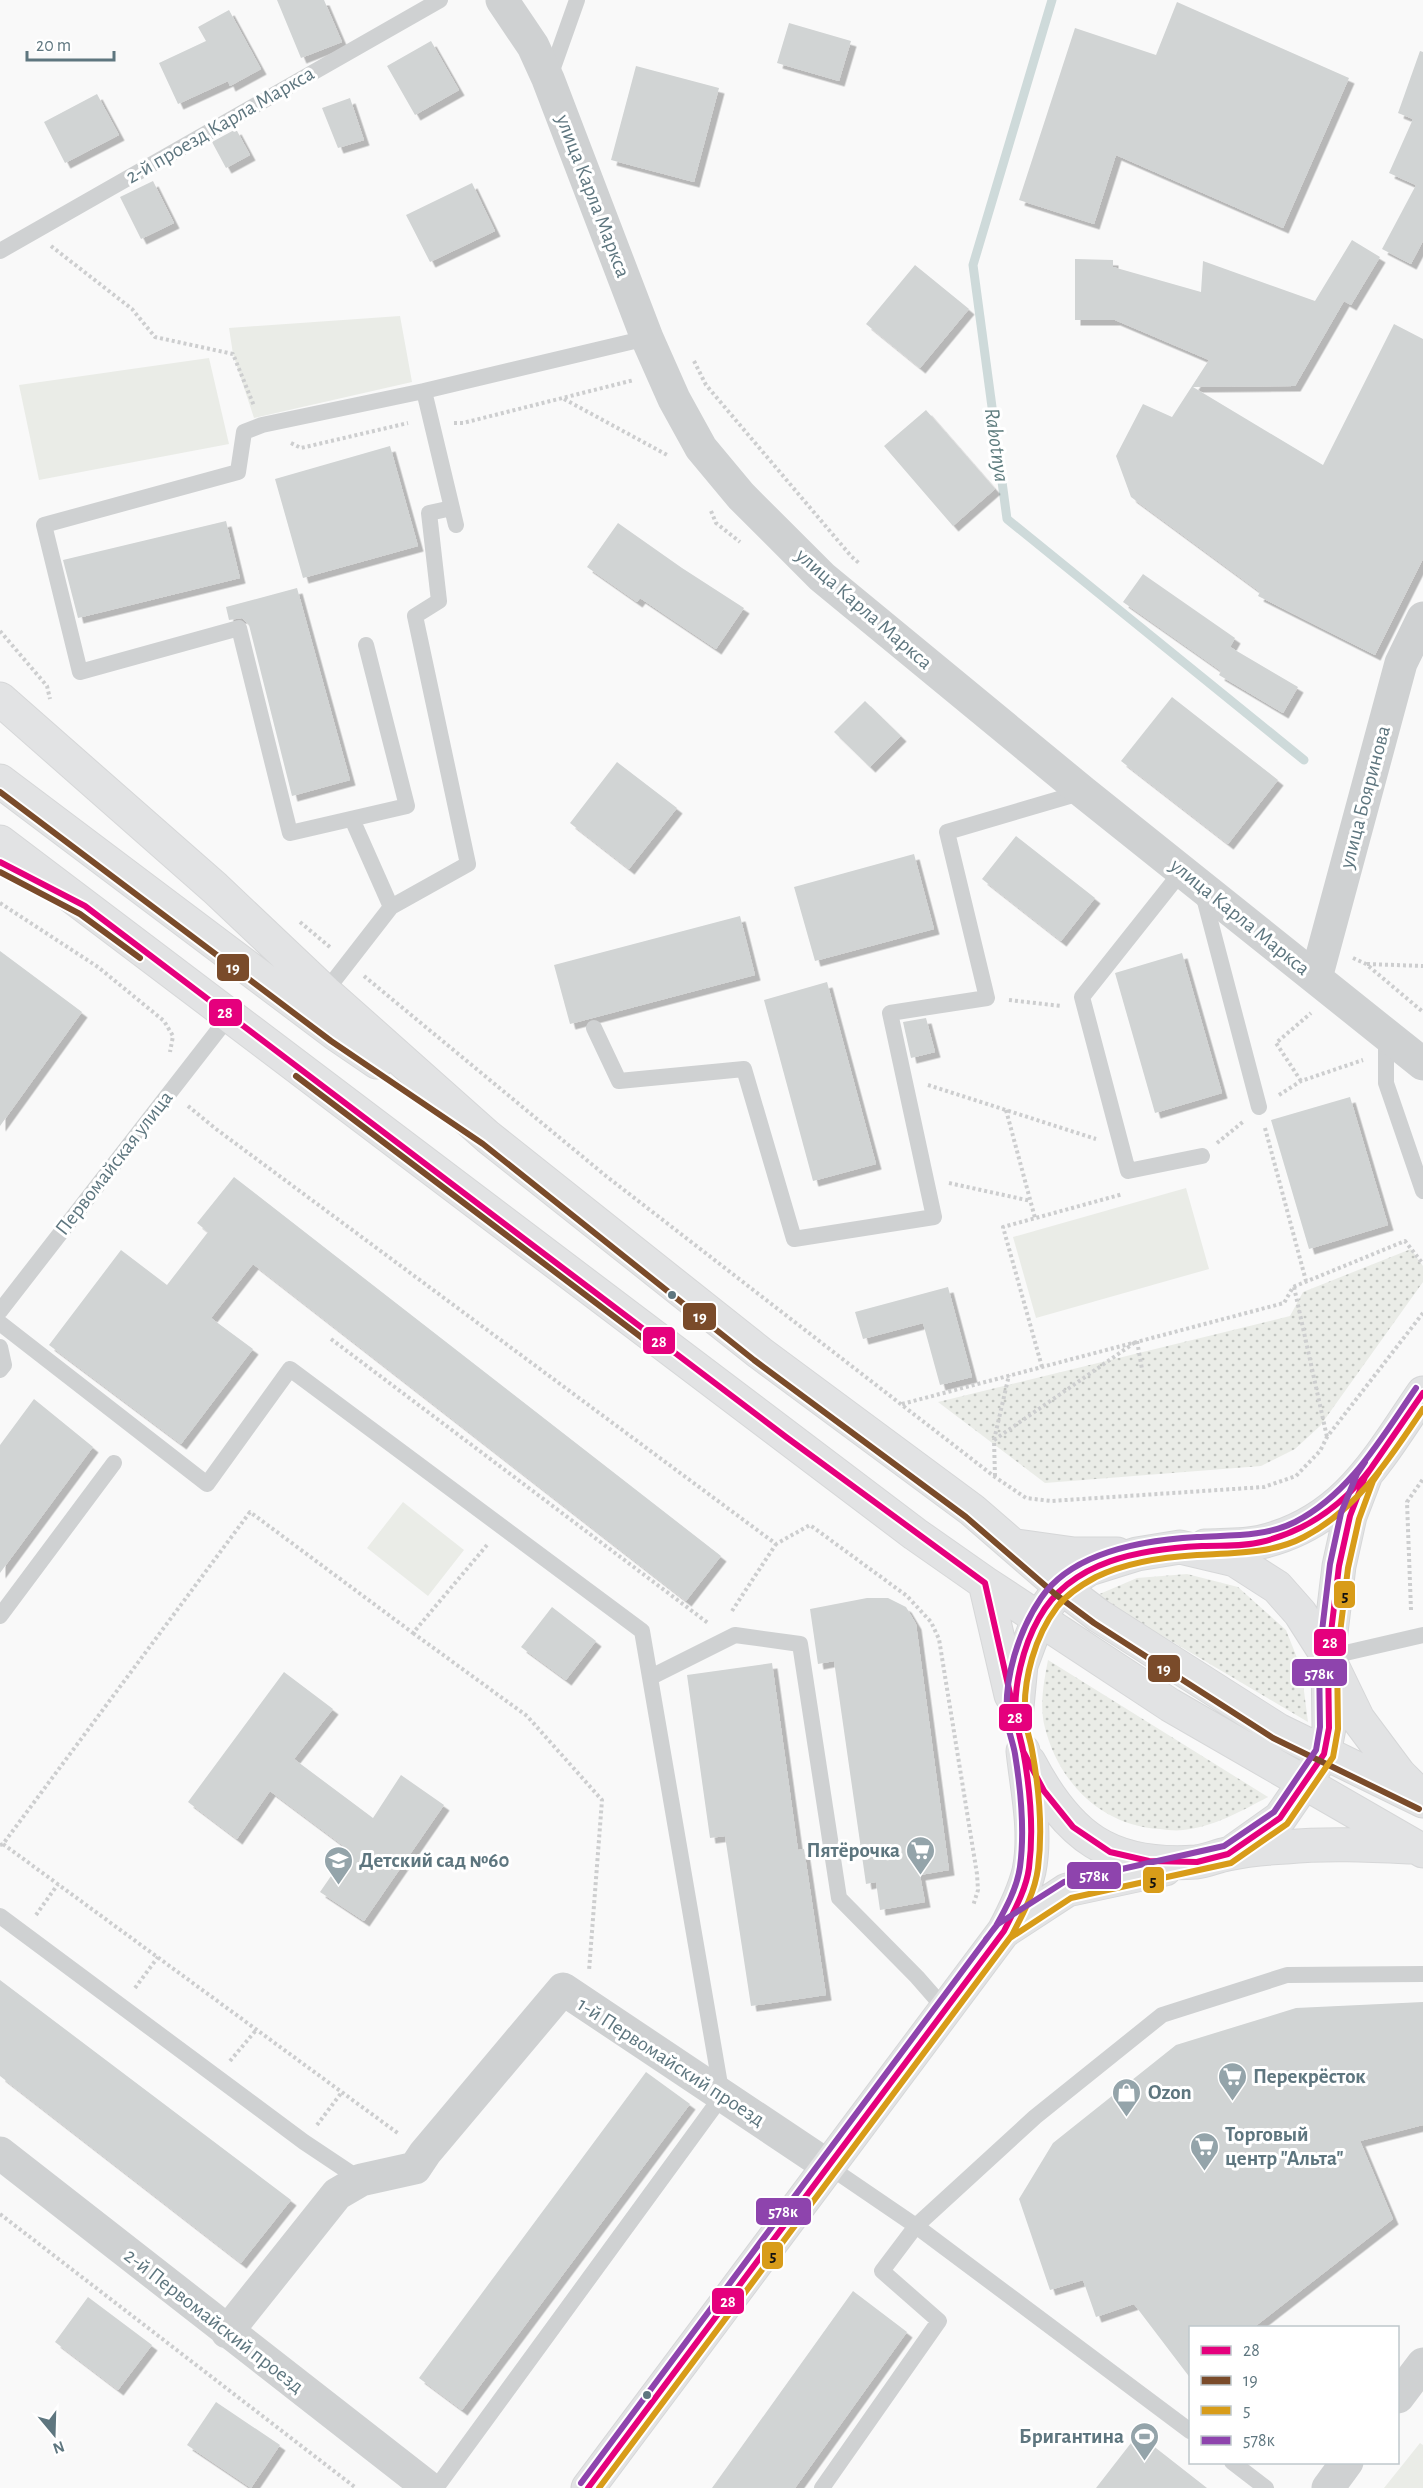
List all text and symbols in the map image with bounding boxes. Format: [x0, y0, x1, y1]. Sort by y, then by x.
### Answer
scale bar [27, 24, 114, 62]
text: 20 m [36, 37, 71, 55]
street label: 2-й проезд Карла Маркса [122, 62, 318, 188]
street label: улица Карла Маркса [552, 111, 634, 281]
water label: Rabotnya [981, 406, 1013, 484]
street label: улица Карла Маркса [791, 544, 936, 674]
street label: улица Бояринова [1336, 723, 1394, 872]
street label: улица Карла Маркса [1166, 854, 1314, 980]
line badge: 19 [216, 953, 250, 982]
text: 19 [226, 960, 240, 976]
line badge: 28 [208, 998, 243, 1027]
text: 28 [217, 1005, 233, 1021]
street label: Первомайская улица [51, 1087, 177, 1239]
unlabelled marker [666, 1289, 678, 1301]
line badge: 19 [682, 1302, 717, 1331]
text: 19 [693, 1309, 707, 1325]
line badge: 28 [642, 1326, 676, 1355]
text: 28 [651, 1334, 667, 1350]
line badge: 5 [1333, 1580, 1356, 1609]
text: 5 [1342, 1588, 1349, 1604]
line badge: 28 [1313, 1628, 1347, 1657]
text: 28 [1322, 1635, 1338, 1651]
line badge: 19 [1147, 1654, 1181, 1683]
line badge: 578к [1291, 1658, 1348, 1687]
text: 19 [1157, 1661, 1171, 1677]
text: 578к [1304, 1666, 1334, 1682]
line badge: 28 [998, 1703, 1033, 1732]
text: 28 [1007, 1710, 1023, 1726]
supermarket icon: Пятёрочка [905, 1834, 937, 1876]
place label: Пятёрочка [806, 1840, 900, 1861]
school or university icon: Детский сад №60 [322, 1844, 354, 1886]
place label: Детский сад №60 [359, 1850, 509, 1871]
line badge: 578к [1066, 1861, 1122, 1890]
line badge: 5 [1142, 1866, 1165, 1894]
text: 578к [1079, 1868, 1109, 1884]
text: 5 [1150, 1873, 1157, 1889]
street label: 1-й Первомайский проезд [574, 1994, 768, 2130]
supermarket icon: Перекрёсток [1216, 2060, 1248, 2102]
place label: Перекрёсток [1253, 2066, 1366, 2087]
shop icon: Ozon [1111, 2076, 1143, 2118]
place label: Ozon [1148, 2082, 1192, 2103]
place label: Торговый центр "Альта" [1225, 2124, 1344, 2169]
supermarket icon: Торговый центр "Альта" [1188, 2130, 1220, 2172]
line badge: 578к [755, 2197, 812, 2226]
text: 578к [768, 2204, 798, 2220]
line badge: 5 [761, 2241, 784, 2270]
street label: 2-й Первомайский проезд [120, 2245, 308, 2397]
text: 5 [770, 2248, 777, 2264]
line badge: 28 [711, 2287, 745, 2315]
text: 28 [720, 2294, 736, 2310]
legend [1189, 2326, 1399, 2464]
text: 28 [1243, 2342, 1260, 2360]
text: 19 [1243, 2372, 1258, 2390]
unlabelled marker [641, 2389, 653, 2401]
text: 5 [1243, 2402, 1251, 2420]
north arrow [24, 2404, 84, 2464]
sports icon: Бригантина [1129, 2420, 1161, 2462]
place label: Бригантина [1019, 2426, 1124, 2447]
text: 578к [1243, 2432, 1276, 2450]
text: N [51, 2438, 66, 2457]

